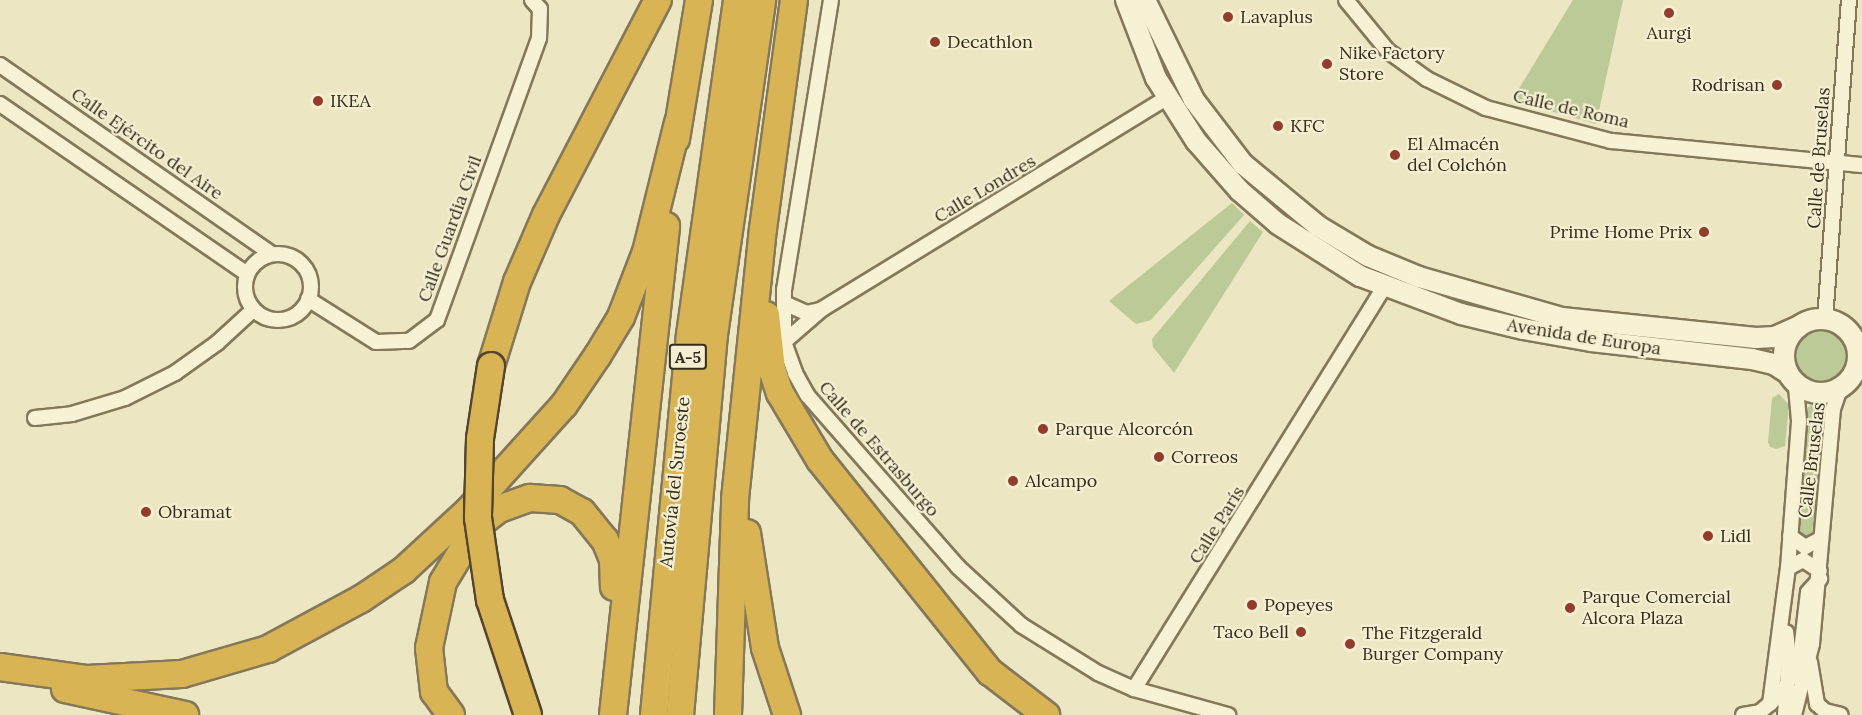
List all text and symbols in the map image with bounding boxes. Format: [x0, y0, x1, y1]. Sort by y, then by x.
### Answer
place label: Lavaplus [1240, 6, 1313, 28]
marker: Aurgi [1662, 6, 1676, 20]
marker: Lavaplus [1221, 10, 1235, 24]
place label: Aurgi [1646, 22, 1692, 44]
place label: Decathlon [947, 31, 1033, 53]
marker: Decathlon [928, 35, 942, 49]
place label: Nike Factory Store [1339, 43, 1445, 86]
marker: Nike Factory Store [1320, 57, 1334, 71]
place label: Rodrisan [1691, 74, 1765, 96]
marker: Rodrisan [1770, 78, 1784, 92]
street label: Calle Ejército del Aire [67, 83, 227, 205]
street label: Calle de Roma [1511, 85, 1631, 133]
street label: Calle de Bruselas [1803, 87, 1835, 229]
place label: IKEA [330, 90, 371, 112]
marker: IKEA [311, 94, 325, 108]
place label: KFC [1290, 115, 1325, 137]
marker: KFC [1271, 119, 1285, 133]
place label: El Almacén del Colchón [1407, 134, 1507, 176]
marker: El Almacén del Colchón [1388, 148, 1402, 162]
street label: Calle Londres [930, 150, 1040, 228]
street label: Calle Guardia Civil [414, 153, 486, 305]
place label: Prime Home Prix [1550, 221, 1692, 243]
marker: Prime Home Prix [1697, 225, 1711, 239]
street label: Avenida de Europa [1505, 314, 1663, 360]
road number: A-5 [668, 344, 708, 370]
street label: Calle de Estrasburgo [814, 377, 944, 521]
street label: Autovía del Suroeste [655, 396, 695, 568]
street label: Calle Bruselas [1794, 401, 1830, 519]
place label: Parque Alcorcón [1055, 418, 1193, 440]
marker: Parque Alcorcón [1036, 422, 1050, 436]
place label: Correos [1171, 446, 1238, 468]
marker: Correos [1152, 450, 1166, 464]
place label: Alcampo [1025, 470, 1097, 492]
marker: Alcampo [1006, 474, 1020, 488]
street label: Calle París [1185, 482, 1249, 568]
place label: Obramat [158, 501, 232, 523]
marker: Obramat [139, 505, 153, 519]
place label: Lidl [1720, 525, 1751, 547]
marker: Lidl [1701, 529, 1715, 543]
place label: Parque Comercial Alcora Plaza [1582, 587, 1731, 630]
place label: Popeyes [1264, 594, 1333, 616]
marker: Popeyes [1245, 598, 1259, 612]
marker: Parque Comercial Alcora Plaza [1563, 601, 1577, 615]
place label: Taco Bell [1213, 621, 1289, 643]
place label: The Fitzgerald Burger Company [1362, 623, 1503, 666]
marker: Taco Bell [1294, 625, 1308, 639]
marker: The Fitzgerald Burger Company [1343, 637, 1357, 651]

